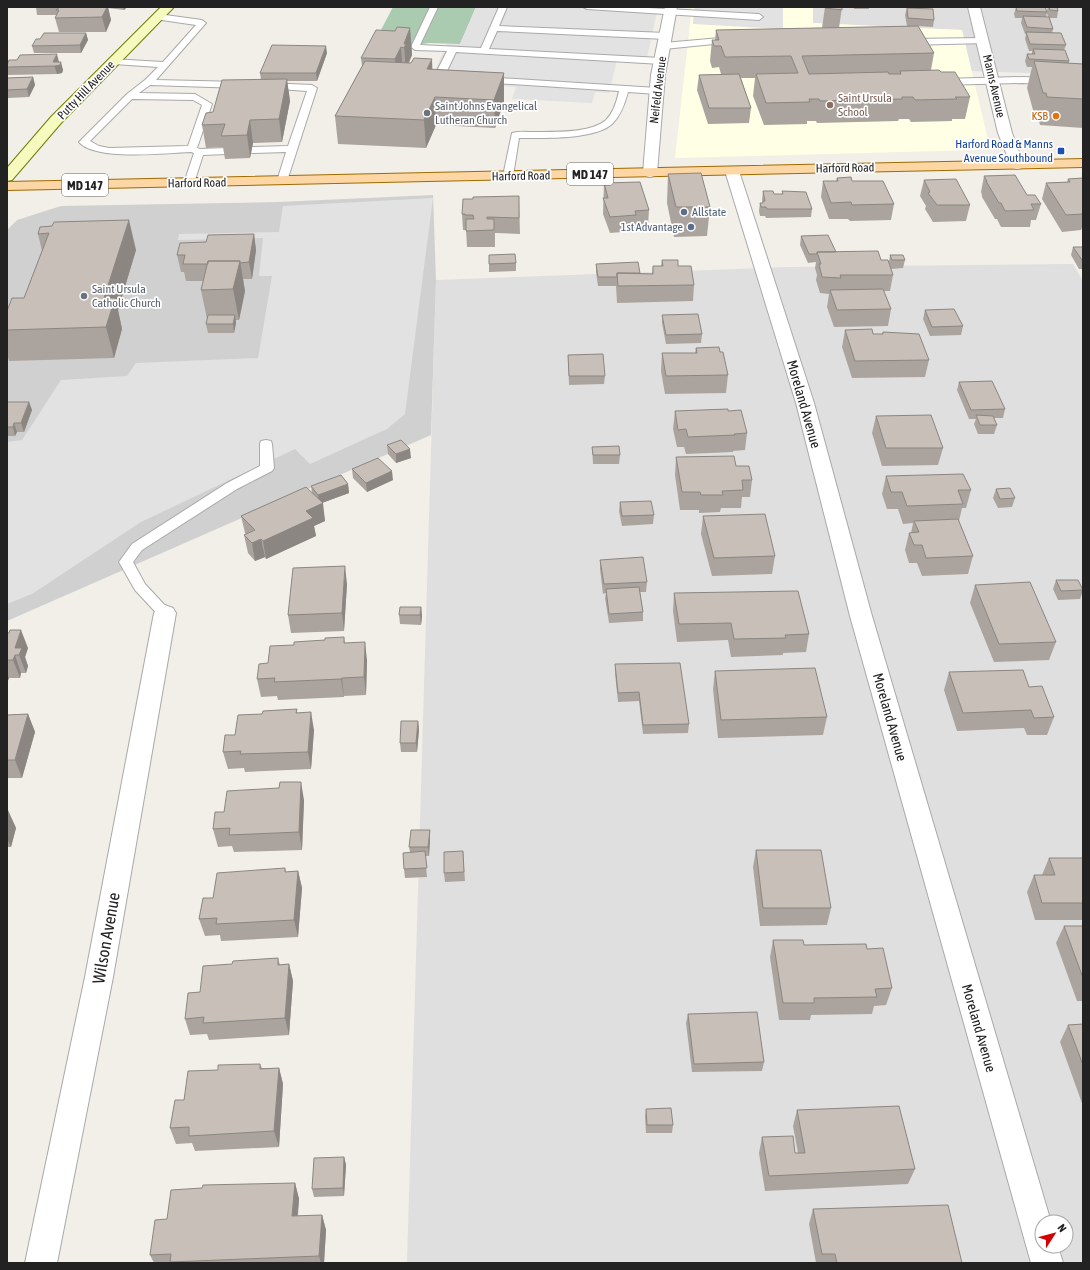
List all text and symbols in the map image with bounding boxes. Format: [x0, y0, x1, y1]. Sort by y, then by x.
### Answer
street label: Manns Avenue [980, 53, 1008, 119]
street label: Neifeld Avenue [647, 56, 669, 124]
street label: Putty Hill Avenue [55, 58, 117, 122]
place label: Saint Ursula School [838, 91, 892, 119]
place label: Saint Johns Evangelical Lutheran Church [435, 99, 538, 127]
marker: Saint Ursula School [825, 100, 835, 110]
marker: Saint Johns Evangelical Lutheran Church [422, 108, 432, 118]
place label: KSB [1031, 109, 1048, 123]
marker: KSB [1051, 111, 1061, 121]
place label: Harford Road & Manns Avenue Southbound [955, 137, 1053, 165]
marker: Harford Road & Manns Avenue Southbound [1056, 146, 1066, 156]
street label: Harford Road [816, 160, 874, 176]
road number: MD 147 [567, 163, 613, 185]
street label: Harford Road [492, 168, 550, 184]
road number: MD 147 [62, 174, 108, 196]
street label: Harford Road [168, 175, 226, 191]
place label: Allstate [692, 205, 726, 219]
marker: Allstate [679, 207, 689, 217]
place label: 1st Advantage [621, 220, 683, 234]
marker: 1st Advantage [686, 222, 696, 232]
place label: Saint Ursula Catholic Church [92, 282, 161, 310]
marker: Saint Ursula Catholic Church [79, 291, 89, 301]
street label: Moreland Avenue [784, 358, 824, 450]
street label: Moreland Avenue [870, 671, 910, 763]
street label: Wilson Avenue [88, 891, 124, 985]
street label: Moreland Avenue [959, 982, 999, 1074]
north arrow [1034, 1214, 1074, 1254]
text: N [1055, 1222, 1069, 1234]

